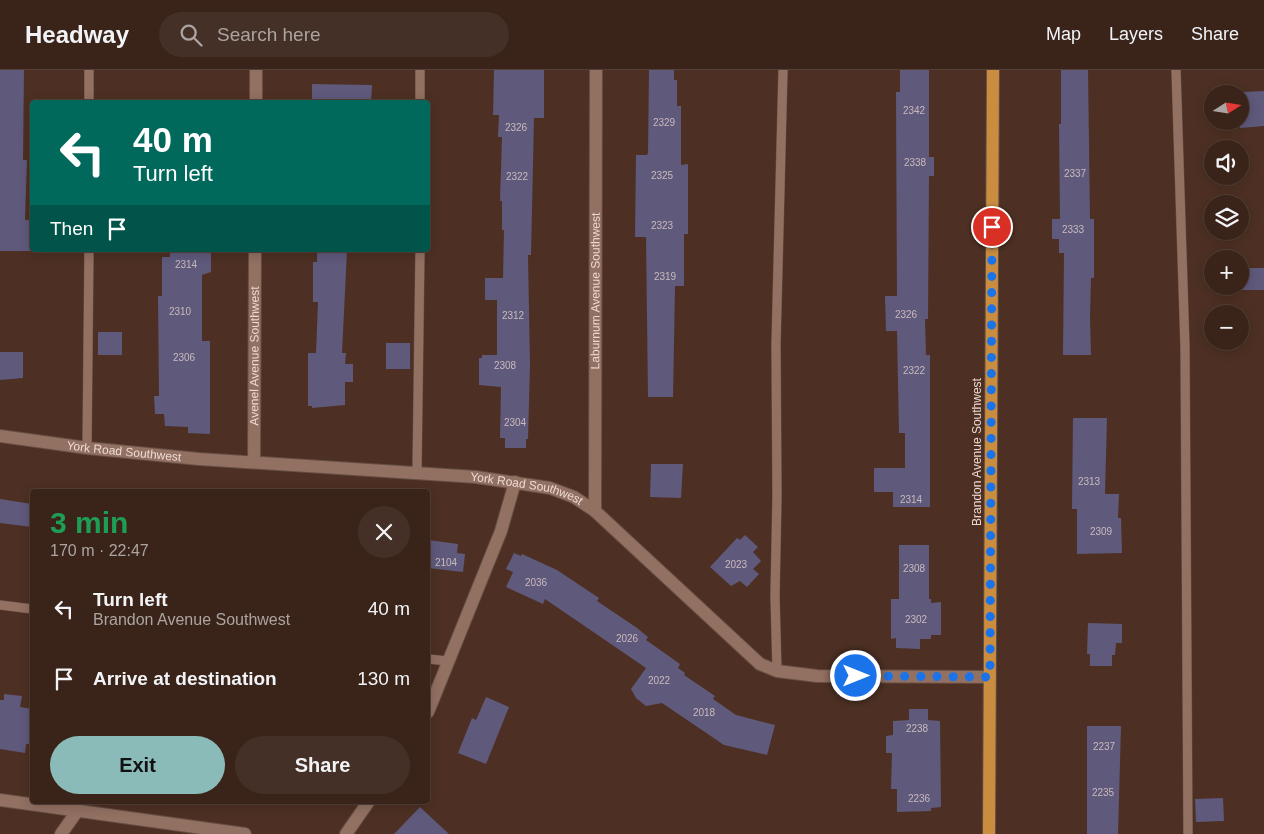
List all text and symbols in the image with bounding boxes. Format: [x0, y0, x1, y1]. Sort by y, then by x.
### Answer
search box [159, 12, 509, 57]
text: Headway [25, 21, 129, 48]
icon: search [177, 21, 205, 49]
text: Search here [217, 24, 321, 45]
text: Map [1046, 24, 1081, 44]
text: Layers [1109, 24, 1163, 44]
text: Share [1191, 24, 1239, 44]
north arrow [1204, 85, 1249, 130]
map controls [1204, 85, 1249, 350]
house number: 2342 [903, 105, 926, 116]
house number: 2329 [653, 117, 676, 128]
icon: left [50, 120, 115, 185]
text: 40 m [133, 120, 213, 159]
house number: 2326 [505, 122, 528, 133]
button: sound [1204, 140, 1249, 185]
house number: 2338 [904, 157, 927, 168]
text: Turn left [133, 161, 213, 186]
house number: 2337 [1064, 168, 1087, 179]
house number: 2325 [651, 170, 674, 181]
house number: 2322 [506, 171, 529, 182]
button: layers [1204, 195, 1249, 240]
pin [971, 206, 1013, 248]
street label: Laburnum Avenue Southwest [588, 212, 603, 369]
icon: arrive [978, 213, 1006, 241]
icon: arrive [103, 215, 131, 243]
text: Then [50, 218, 93, 239]
house number: 2323 [651, 220, 674, 231]
house number: 2333 [1062, 224, 1085, 235]
button: + [1204, 250, 1249, 295]
house number: 2314 [175, 259, 198, 270]
house number: 2319 [654, 271, 677, 282]
street label: Avenel Avenue Southwest [247, 286, 262, 426]
button: − [1204, 305, 1249, 350]
house number: 2310 [169, 306, 192, 317]
house number: 2326 [895, 309, 918, 320]
house number: 2312 [502, 310, 525, 321]
house number: 2306 [173, 352, 196, 363]
house number: 2308 [494, 360, 517, 371]
house number: 2322 [903, 365, 926, 376]
street label: Brandon Avenue Southwest [970, 377, 984, 526]
house number: 2304 [504, 417, 527, 428]
street label: York Road Southwest [66, 438, 183, 464]
street label: York Road Southwest [470, 470, 586, 508]
house number: 2313 [1078, 476, 1101, 487]
house number: 2314 [900, 494, 923, 505]
text: 3 min [50, 506, 128, 539]
button: close [358, 506, 410, 558]
house number: 2309 [1090, 526, 1113, 537]
text: 170 m · 22:47 [50, 542, 149, 559]
house number: 2104 [435, 557, 458, 568]
house number: 2023 [725, 559, 748, 570]
house number: 2308 [903, 563, 926, 574]
house number: 2036 [525, 577, 548, 588]
text: Turn left [93, 589, 168, 610]
icon: left [50, 595, 78, 623]
text: 40 m [368, 598, 410, 619]
text: Brandon Avenue Southwest [93, 611, 290, 628]
house number: 2302 [905, 614, 928, 625]
house number: 2026 [616, 633, 639, 644]
position arrow [829, 649, 881, 701]
icon: arrive [50, 665, 78, 693]
text: Arrive at destination [93, 668, 277, 689]
text: 130 m [357, 668, 410, 689]
house number: 2022 [648, 675, 671, 686]
house number: 2018 [693, 707, 716, 718]
house number: 2238 [906, 723, 929, 734]
button: Exit [50, 736, 225, 794]
button: Share [235, 736, 410, 794]
house number: 2237 [1093, 741, 1116, 752]
house number: 2235 [1092, 787, 1115, 798]
house number: 2236 [908, 793, 931, 804]

